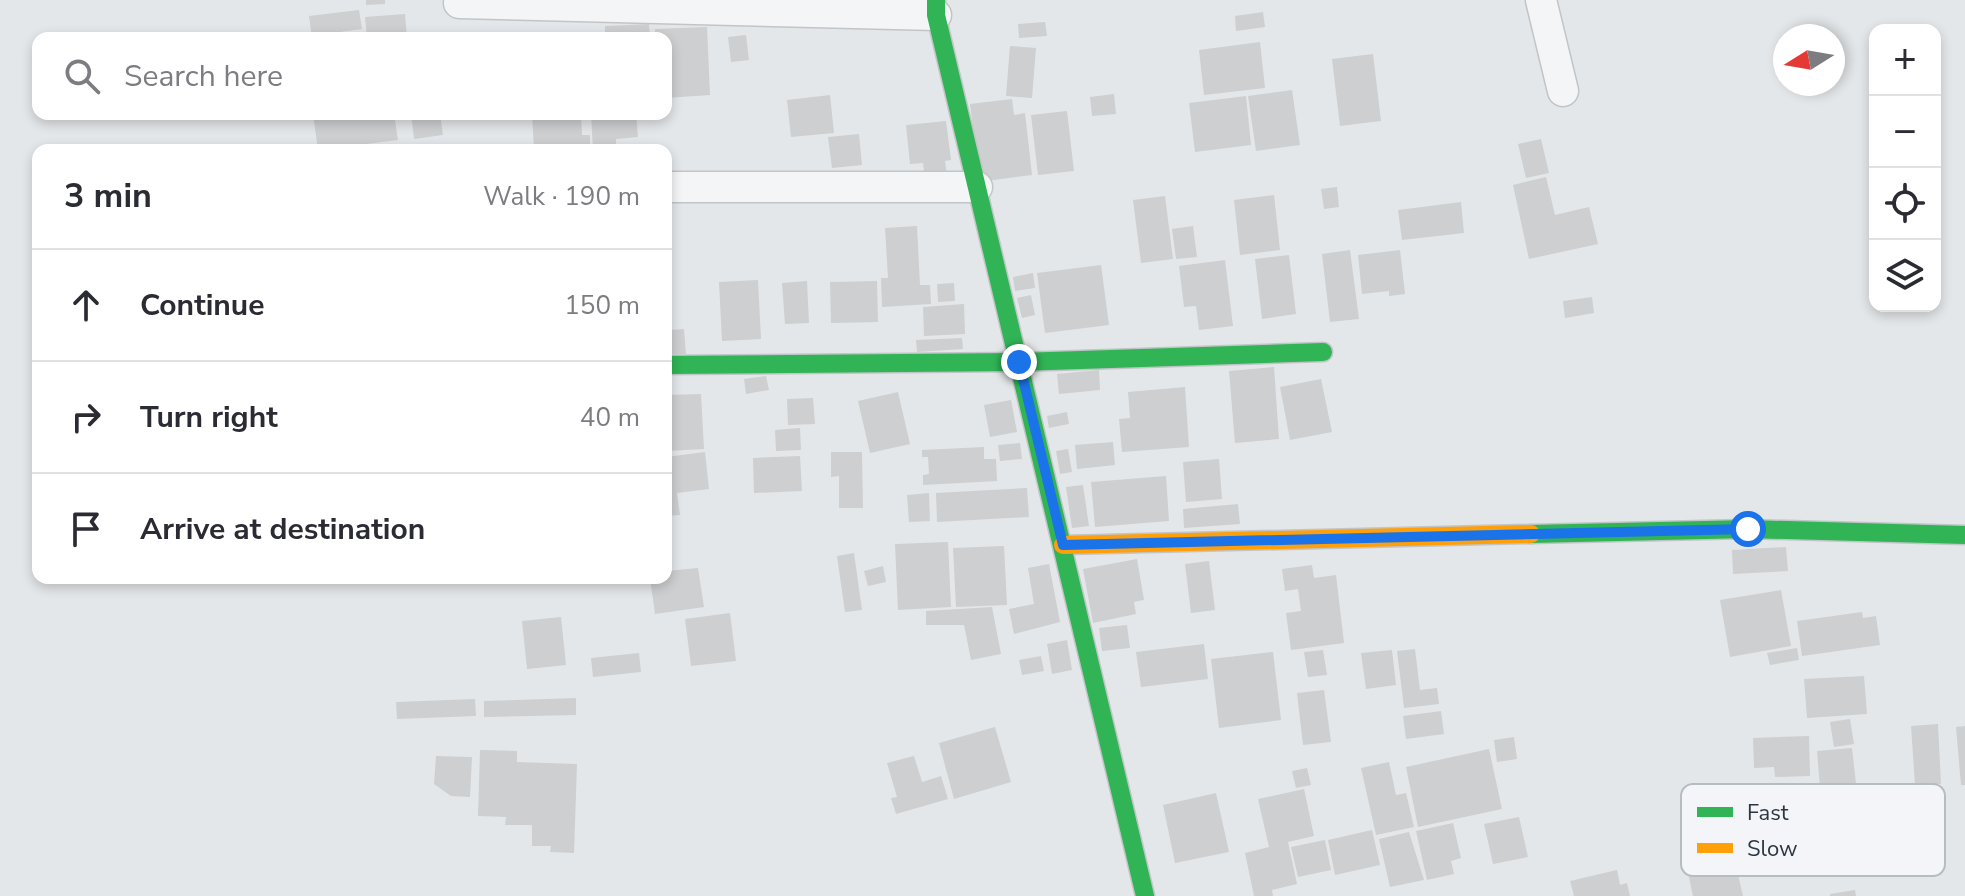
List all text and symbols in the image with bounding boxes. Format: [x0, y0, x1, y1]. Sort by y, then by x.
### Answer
north arrow [1773, 24, 1845, 96]
map controls [1869, 24, 1941, 312]
button: + [1869, 24, 1941, 96]
search box [32, 32, 672, 120]
icon: search [60, 54, 104, 98]
text: Search here [124, 56, 283, 97]
button: − [1869, 96, 1941, 168]
button: locate [1869, 168, 1941, 240]
text: 3 min [64, 173, 152, 219]
text: Walk · 190 m [483, 179, 640, 214]
button: layers [1869, 240, 1941, 312]
icon: ahead [64, 283, 108, 327]
text: Continue [140, 285, 265, 326]
text: 150 m [564, 288, 640, 323]
route end [1001, 344, 1037, 380]
icon: right [64, 395, 108, 439]
text: Turn right [140, 397, 278, 438]
text: 40 m [580, 400, 640, 435]
icon: arrive [64, 507, 108, 551]
text: Arrive at destination [140, 509, 425, 550]
route start [1730, 511, 1766, 547]
legend [1681, 784, 1945, 876]
text: Fast [1747, 798, 1789, 828]
text: Slow [1747, 834, 1798, 864]

